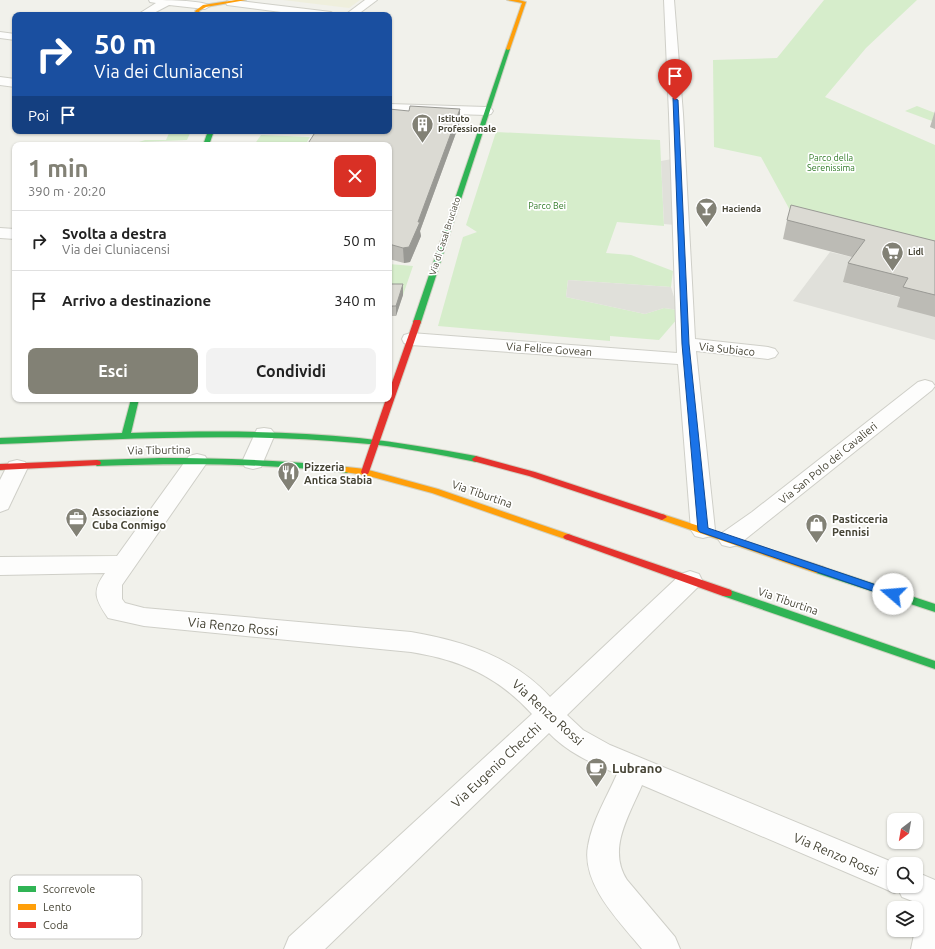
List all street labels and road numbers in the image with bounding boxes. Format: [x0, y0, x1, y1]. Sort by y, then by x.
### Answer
street label: Via di Casal Bruciato [428, 196, 462, 276]
street label: Via Felice Govean [506, 340, 592, 358]
street label: Via Subiaco [698, 340, 756, 358]
street label: Via San Polo dei Cavalieri [777, 420, 879, 506]
street label: Via Tiburtina [127, 443, 191, 457]
street label: Via Tiburtina [450, 478, 514, 510]
street label: Via Tiburtina [756, 585, 820, 617]
street label: Via Renzo Rossi [187, 614, 279, 638]
street label: Via Renzo Rossi [510, 676, 586, 748]
street label: Via Eugenio Checchi [448, 720, 544, 810]
street label: Via Renzo Rossi [792, 830, 880, 878]

